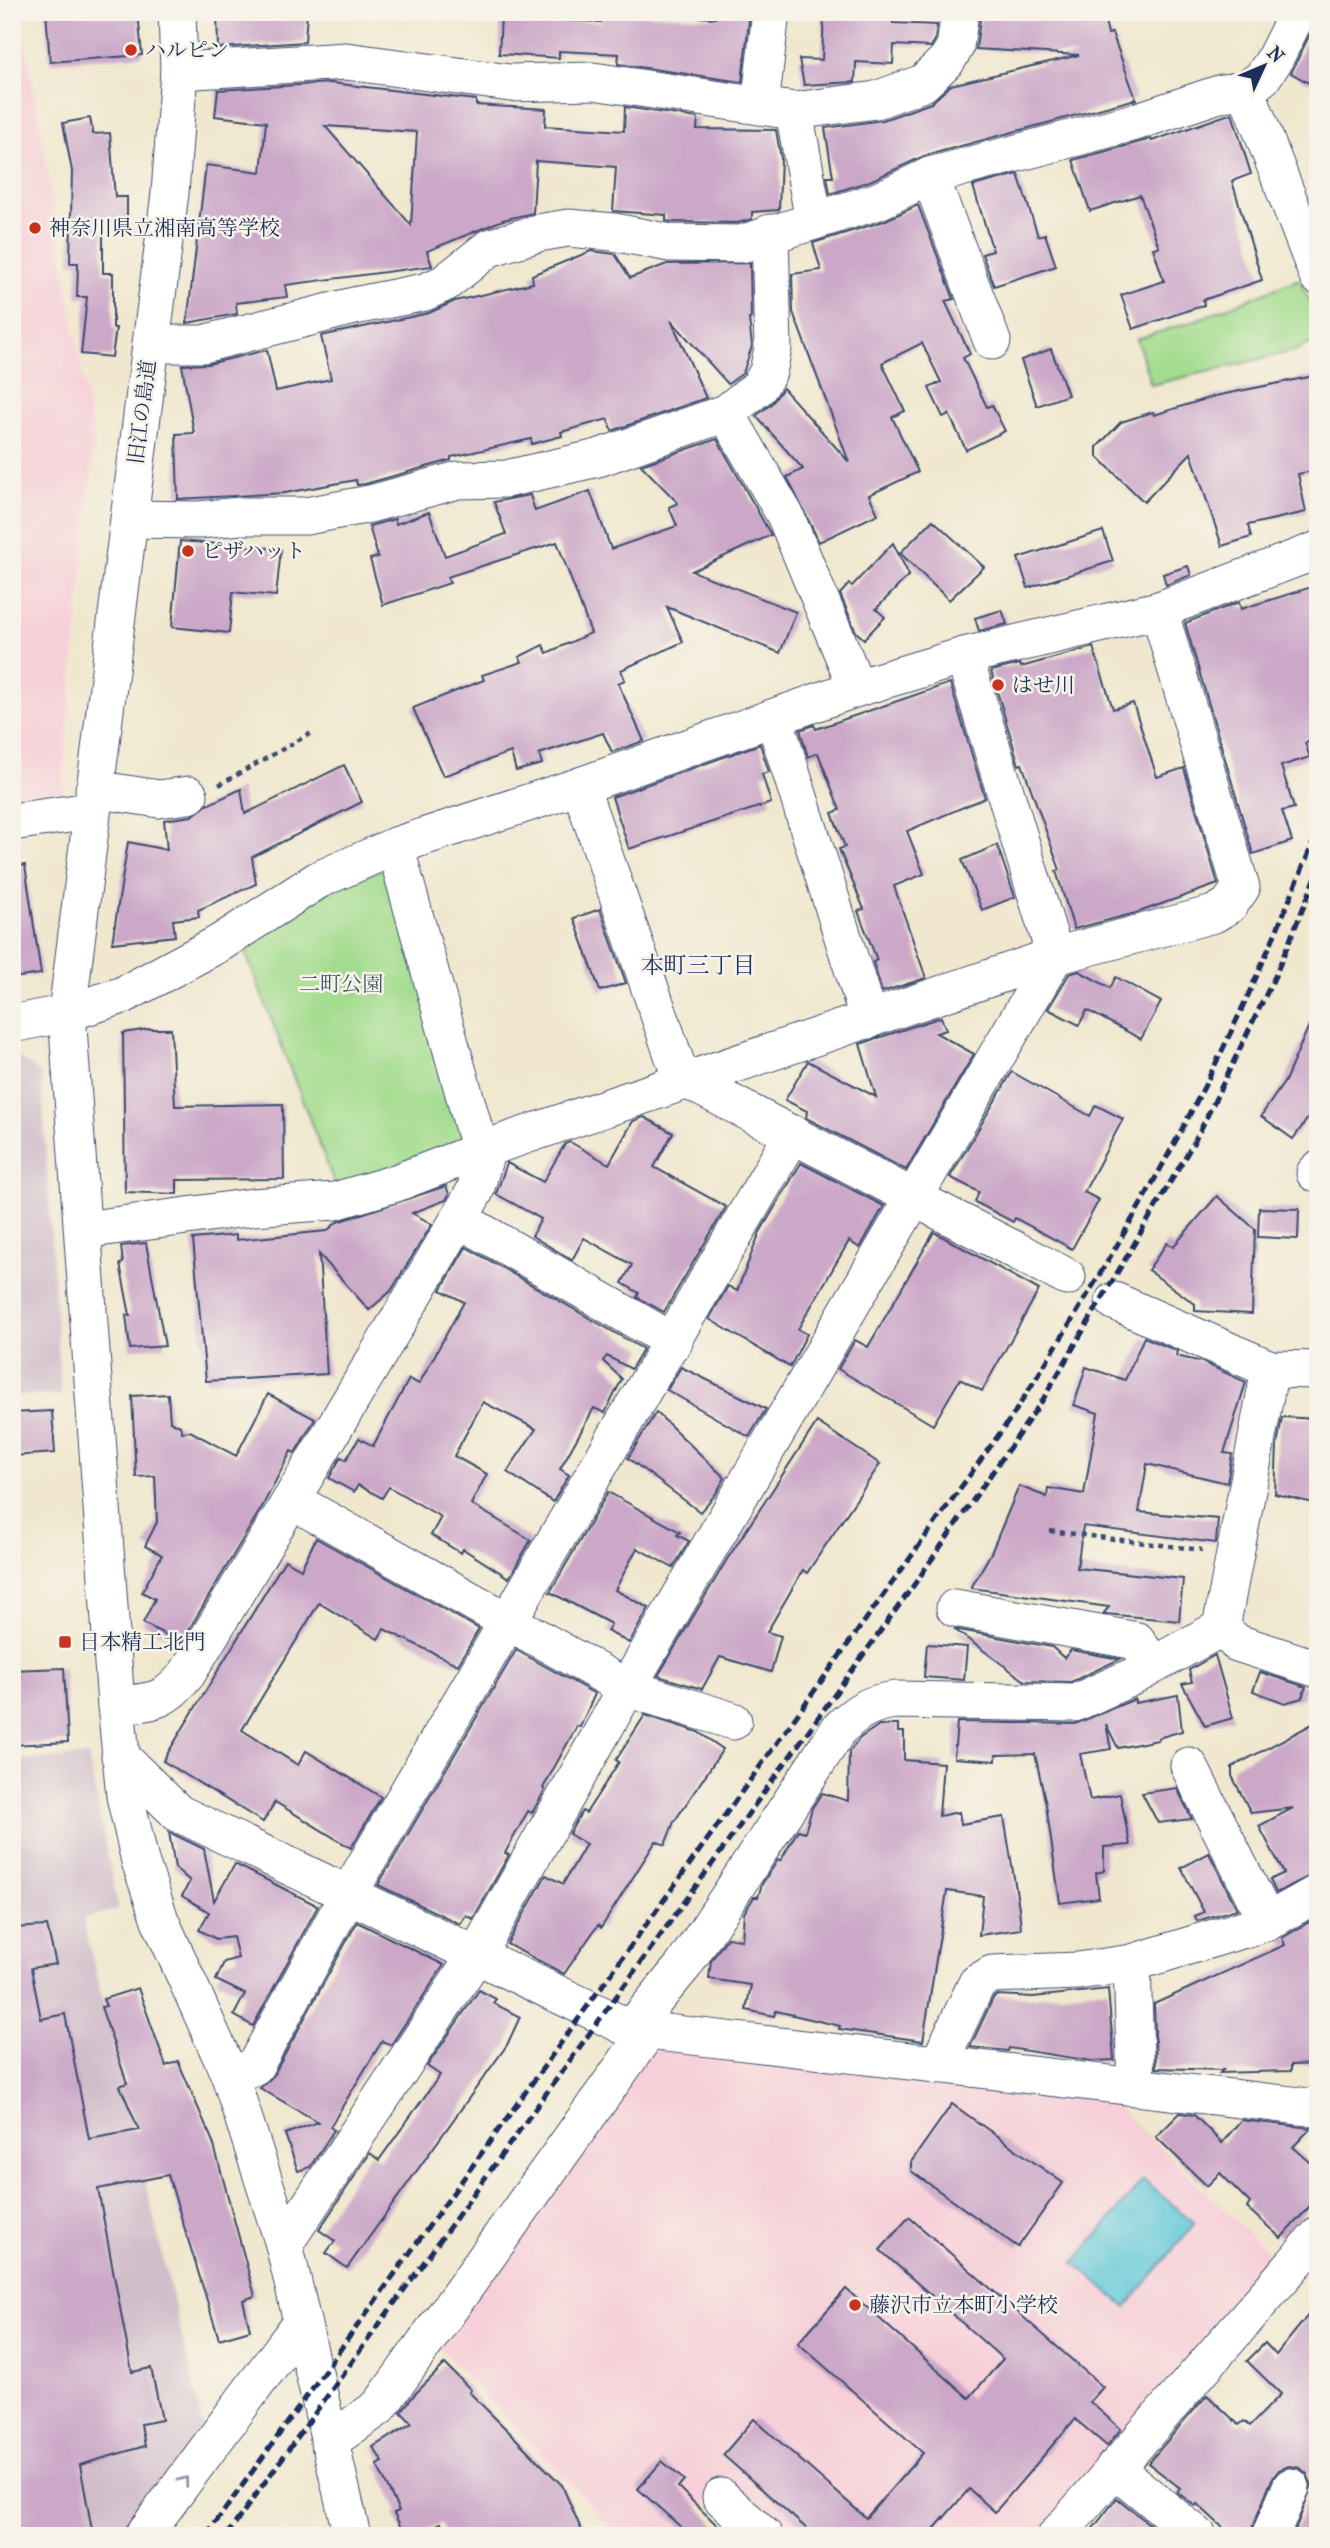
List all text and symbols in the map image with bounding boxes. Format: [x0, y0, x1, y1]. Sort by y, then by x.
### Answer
north arrow [1228, 32, 1298, 102]
place label: ハルピン [145, 38, 229, 62]
marker: ハルピン [123, 42, 139, 58]
text: N [1263, 42, 1289, 68]
place label: 神奈川県立湘南高等学校 [49, 216, 280, 240]
marker: 神奈川県立湘南高等学校 [27, 220, 43, 236]
street label: 旧江の島道 [124, 358, 160, 466]
place label: ピザハット [202, 539, 306, 563]
marker: ピザハット [180, 543, 196, 559]
place label: はせ川 [1012, 673, 1075, 697]
marker: はせ川 [990, 677, 1006, 693]
district label: 本町三丁目 [641, 952, 756, 979]
park label: 二町公園 [299, 972, 383, 996]
place label: 日本精工北門 [79, 1630, 205, 1654]
marker: 日本精工北門 [57, 1634, 73, 1650]
place label: 藤沢市立本町小学校 [869, 2293, 1058, 2317]
marker: 藤沢市立本町小学校 [847, 2297, 863, 2313]
one-way arrow [176, 2476, 188, 2489]

